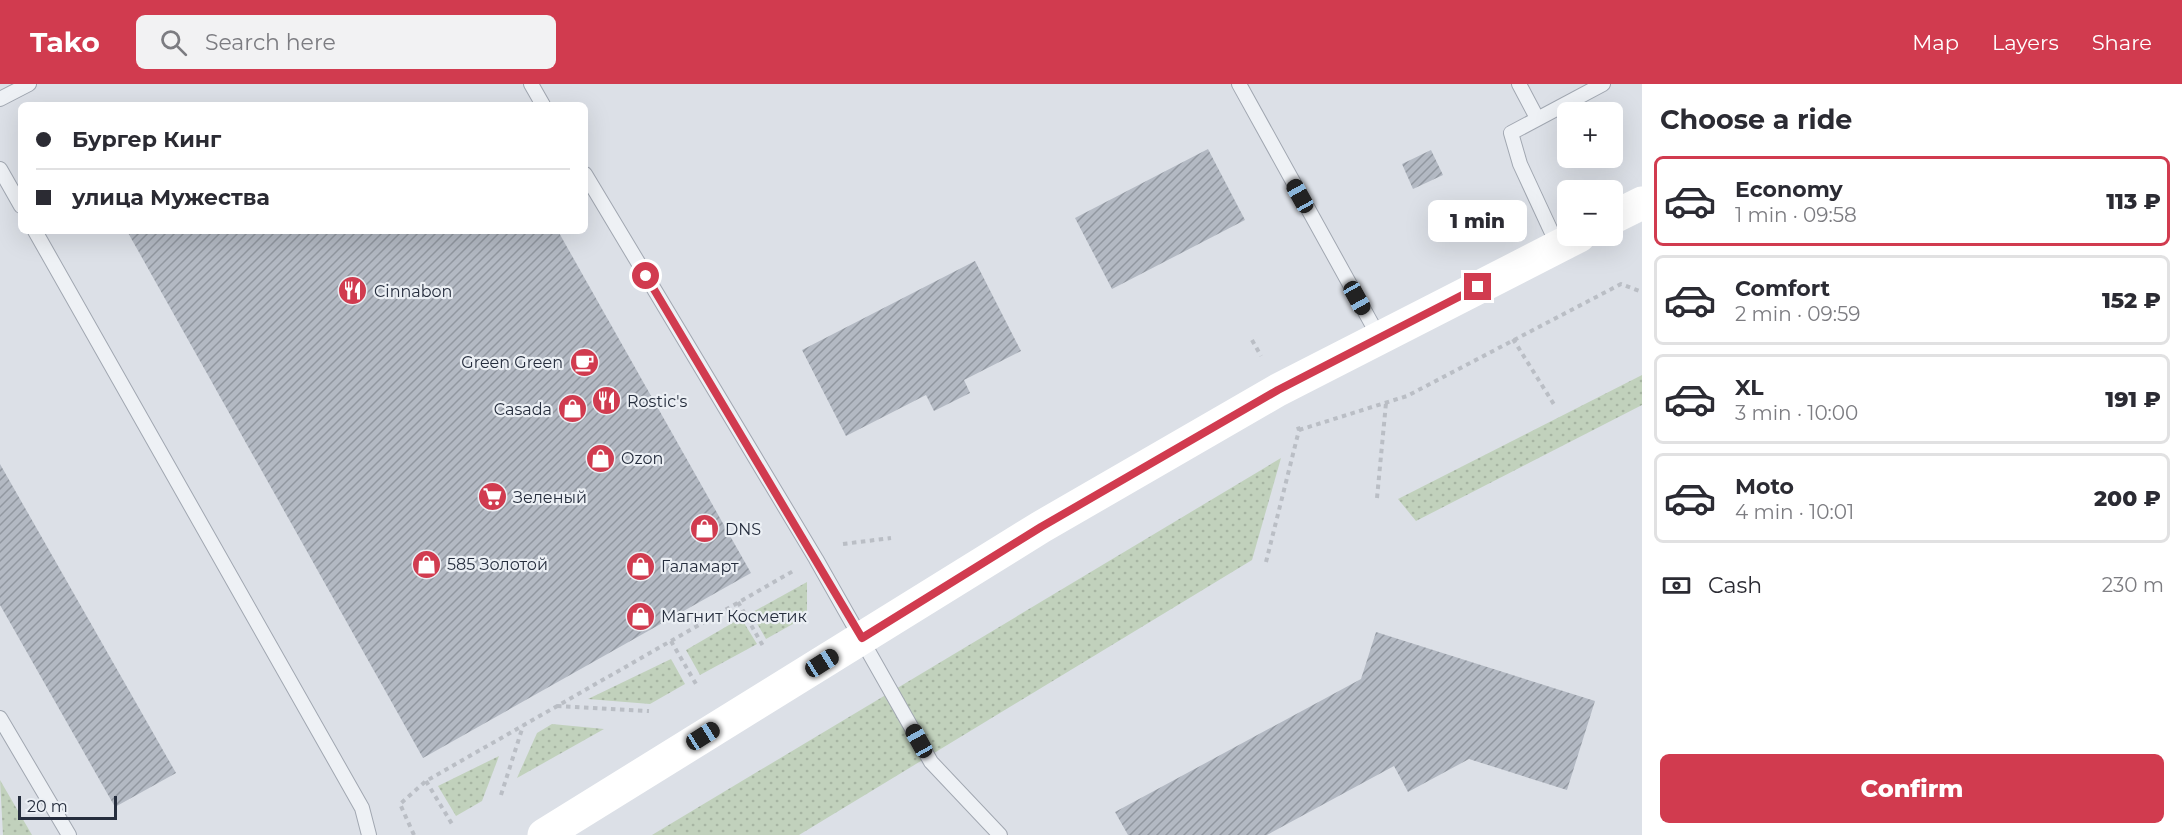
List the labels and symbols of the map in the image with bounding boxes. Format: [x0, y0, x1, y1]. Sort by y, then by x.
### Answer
car [1283, 176, 1317, 216]
callout: 1 min [1428, 200, 1528, 242]
route start [632, 262, 659, 289]
route end [1464, 273, 1491, 300]
restaurant icon: Cinnabon [337, 275, 369, 307]
car [1340, 278, 1374, 318]
place label: Cinnabon [374, 282, 452, 301]
cafe icon: Green Green [568, 346, 600, 378]
place label: Green Green [461, 353, 563, 372]
restaurant icon: Rostic's [590, 385, 622, 417]
place label: Rostic's [627, 392, 687, 411]
shop icon: Casada [557, 393, 589, 425]
place label: Casada [494, 400, 552, 419]
shop icon: Ozon [584, 442, 616, 474]
place label: Ozon [621, 449, 663, 468]
supermarket icon: Зеленый [476, 481, 508, 513]
place label: Зеленый [513, 488, 587, 507]
shop icon: DNS [688, 513, 720, 545]
place label: DNS [725, 520, 761, 539]
shop icon: 585 Золотой [410, 548, 442, 580]
shop icon: Галамарт [624, 550, 656, 582]
place label: 585 Золотой [447, 555, 548, 574]
place label: Галамарт [661, 557, 739, 576]
shop icon: Магнит Косметик [624, 600, 656, 632]
place label: Магнит Косметик [661, 607, 808, 626]
car [802, 646, 842, 680]
car [683, 719, 723, 753]
car [902, 721, 936, 761]
scale bar [18, 793, 117, 820]

